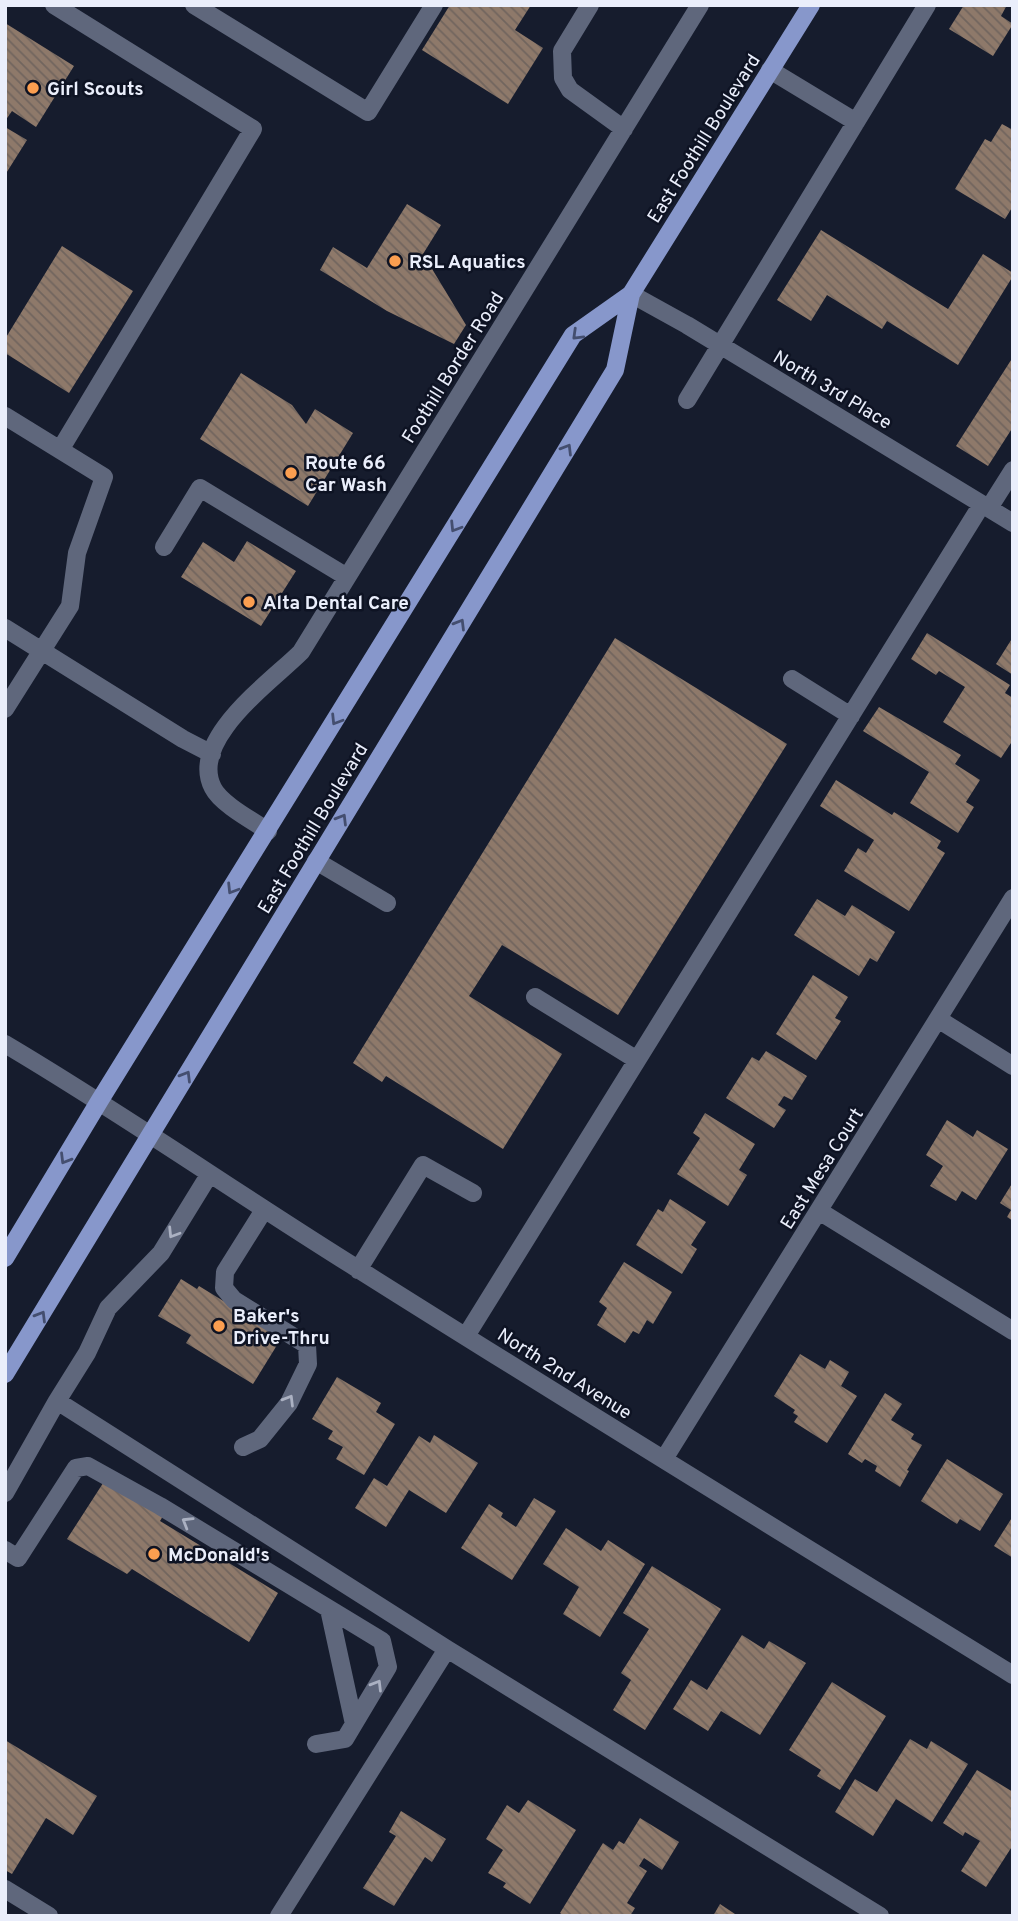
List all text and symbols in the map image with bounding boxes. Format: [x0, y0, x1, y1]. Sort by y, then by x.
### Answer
street label: East Foothill Boulevard [643, 50, 766, 228]
place label: Girl Scouts [47, 78, 144, 102]
marker: Girl Scouts [25, 80, 41, 96]
place label: RSL Aquatics [409, 251, 526, 275]
marker: RSL Aquatics [387, 253, 403, 269]
street label: Foothill Border Road [397, 288, 510, 448]
one-way arrow [572, 326, 585, 339]
street label: North 3rd Place [768, 346, 896, 436]
one-way arrow [558, 443, 571, 456]
place label: Route 66 Car Wash [305, 452, 387, 498]
marker: Route 66 Car Wash [283, 465, 299, 481]
one-way arrow [450, 519, 463, 532]
place label: Alta Dental Care [263, 592, 409, 616]
marker: Alta Dental Care [241, 594, 257, 610]
one-way arrow [452, 619, 465, 632]
one-way arrow [331, 713, 344, 726]
street label: East Foothill Boulevard [253, 739, 374, 919]
one-way arrow [334, 813, 347, 826]
one-way arrow [228, 881, 241, 894]
one-way arrow [177, 1070, 190, 1083]
street label: East Mesa Court [776, 1104, 870, 1234]
one-way arrow [60, 1151, 73, 1164]
one-way arrow [169, 1225, 182, 1238]
place label: Baker's Drive-Thru [233, 1305, 330, 1351]
one-way arrow [32, 1310, 45, 1323]
marker: Baker's Drive-Thru [211, 1318, 227, 1334]
street label: North 2nd Avenue [492, 1324, 636, 1426]
one-way arrow [281, 1395, 294, 1408]
one-way arrow [181, 1517, 194, 1530]
place label: McDonald's [168, 1544, 270, 1568]
marker: McDonald's [146, 1546, 162, 1562]
one-way arrow [369, 1680, 382, 1693]

